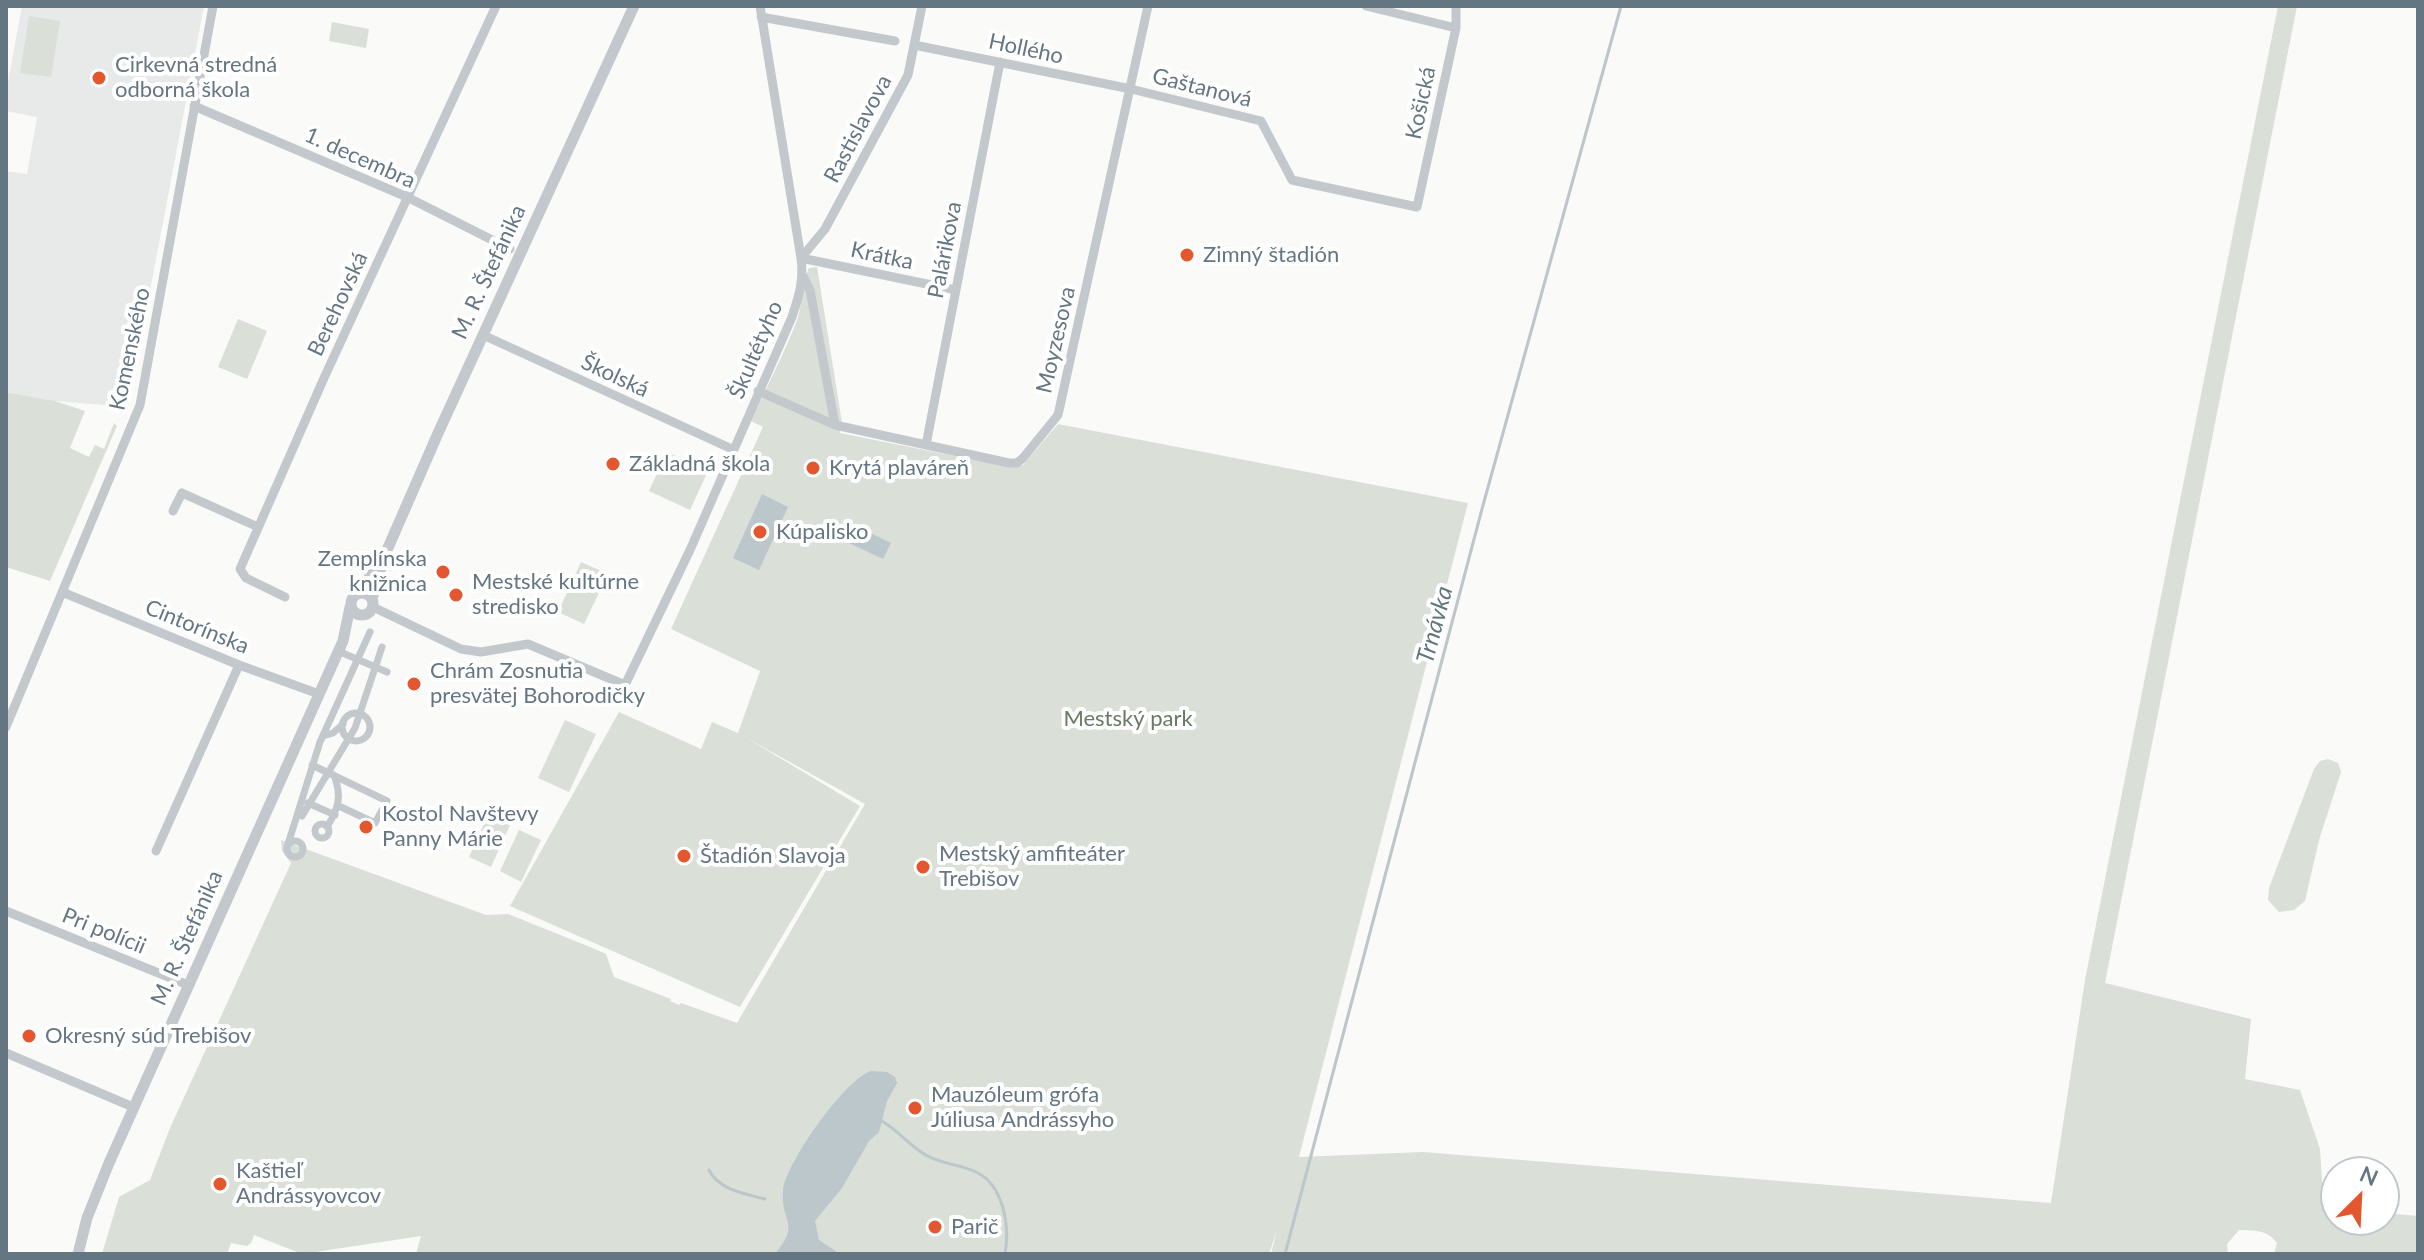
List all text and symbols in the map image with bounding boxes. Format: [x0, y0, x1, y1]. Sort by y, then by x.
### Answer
street label: Hollého [986, 28, 1066, 70]
place label: Cirkevná stredná odborná škola [115, 52, 277, 104]
street label: Gaštanová [1149, 63, 1255, 113]
street label: Košická [1400, 64, 1442, 142]
marker: Cirkevná stredná odborná škola [90, 69, 108, 87]
street label: Rastislavova [819, 71, 897, 187]
street label: 1. decembra [300, 122, 420, 194]
street label: Palárikova [923, 199, 967, 301]
street label: M. R. Štefánika [446, 201, 532, 343]
street label: Krátka [848, 237, 916, 275]
place label: Zimný štadión [1203, 242, 1339, 268]
marker: Zimný štadión [1178, 246, 1196, 264]
street label: Berehovská [302, 248, 374, 360]
street label: Moyzesova [1031, 284, 1081, 396]
street label: Komenského [104, 285, 156, 413]
street label: Škultétyho [724, 297, 788, 403]
street label: Školská [577, 349, 653, 403]
place label: Základná škola [629, 451, 770, 477]
marker: Základná škola [604, 455, 622, 473]
place label: Krytá plaváreň [829, 455, 969, 481]
marker: Krytá plaváreň [804, 459, 822, 477]
place label: Kúpalisko [776, 519, 869, 545]
marker: Kúpalisko [751, 523, 769, 541]
place label: Zemplínska knižnica [318, 546, 427, 598]
marker: Zemplínska knižnica [434, 563, 452, 581]
place label: Mestské kultúrne stredisko [472, 569, 639, 620]
water label: Trnávka [1411, 583, 1459, 667]
marker: Mestské kultúrne stredisko [447, 586, 465, 604]
street label: Cintorínska [141, 594, 253, 660]
place label: Chrám Zosnutia presvätej Bohorodičky [430, 658, 645, 710]
marker: Chrám Zosnutia presvätej Bohorodičky [405, 675, 423, 693]
park label: Mestský park [1063, 706, 1193, 732]
place label: Kostol Navštevy Panny Márie [382, 801, 539, 852]
marker: Kostol Navštevy Panny Márie [357, 818, 375, 836]
place label: Mestský amfiteáter Trebišov [939, 841, 1125, 892]
place label: Štadión Slavoja [700, 843, 846, 869]
marker: Štadión Slavoja [675, 847, 693, 865]
marker: Mestský amfiteáter Trebišov [914, 858, 932, 876]
street label: M. R. Štefánika [145, 866, 229, 1010]
street label: Pri polícii [58, 902, 150, 960]
place label: Okresný súd Trebišov [45, 1023, 251, 1049]
marker: Okresný súd Trebišov [20, 1027, 38, 1045]
place label: Mauzóleum grófa Júliusa Andrássyho [931, 1082, 1114, 1134]
marker: Mauzóleum grófa Júliusa Andrássyho [906, 1099, 924, 1117]
north arrow [2320, 1156, 2400, 1236]
place label: Kaštieľ Andrássyovcov [236, 1158, 381, 1210]
text: N [2356, 1160, 2382, 1191]
marker: Kaštieľ Andrássyovcov [211, 1175, 229, 1193]
place label: Parič [951, 1214, 999, 1240]
marker: Parič [926, 1218, 944, 1236]

